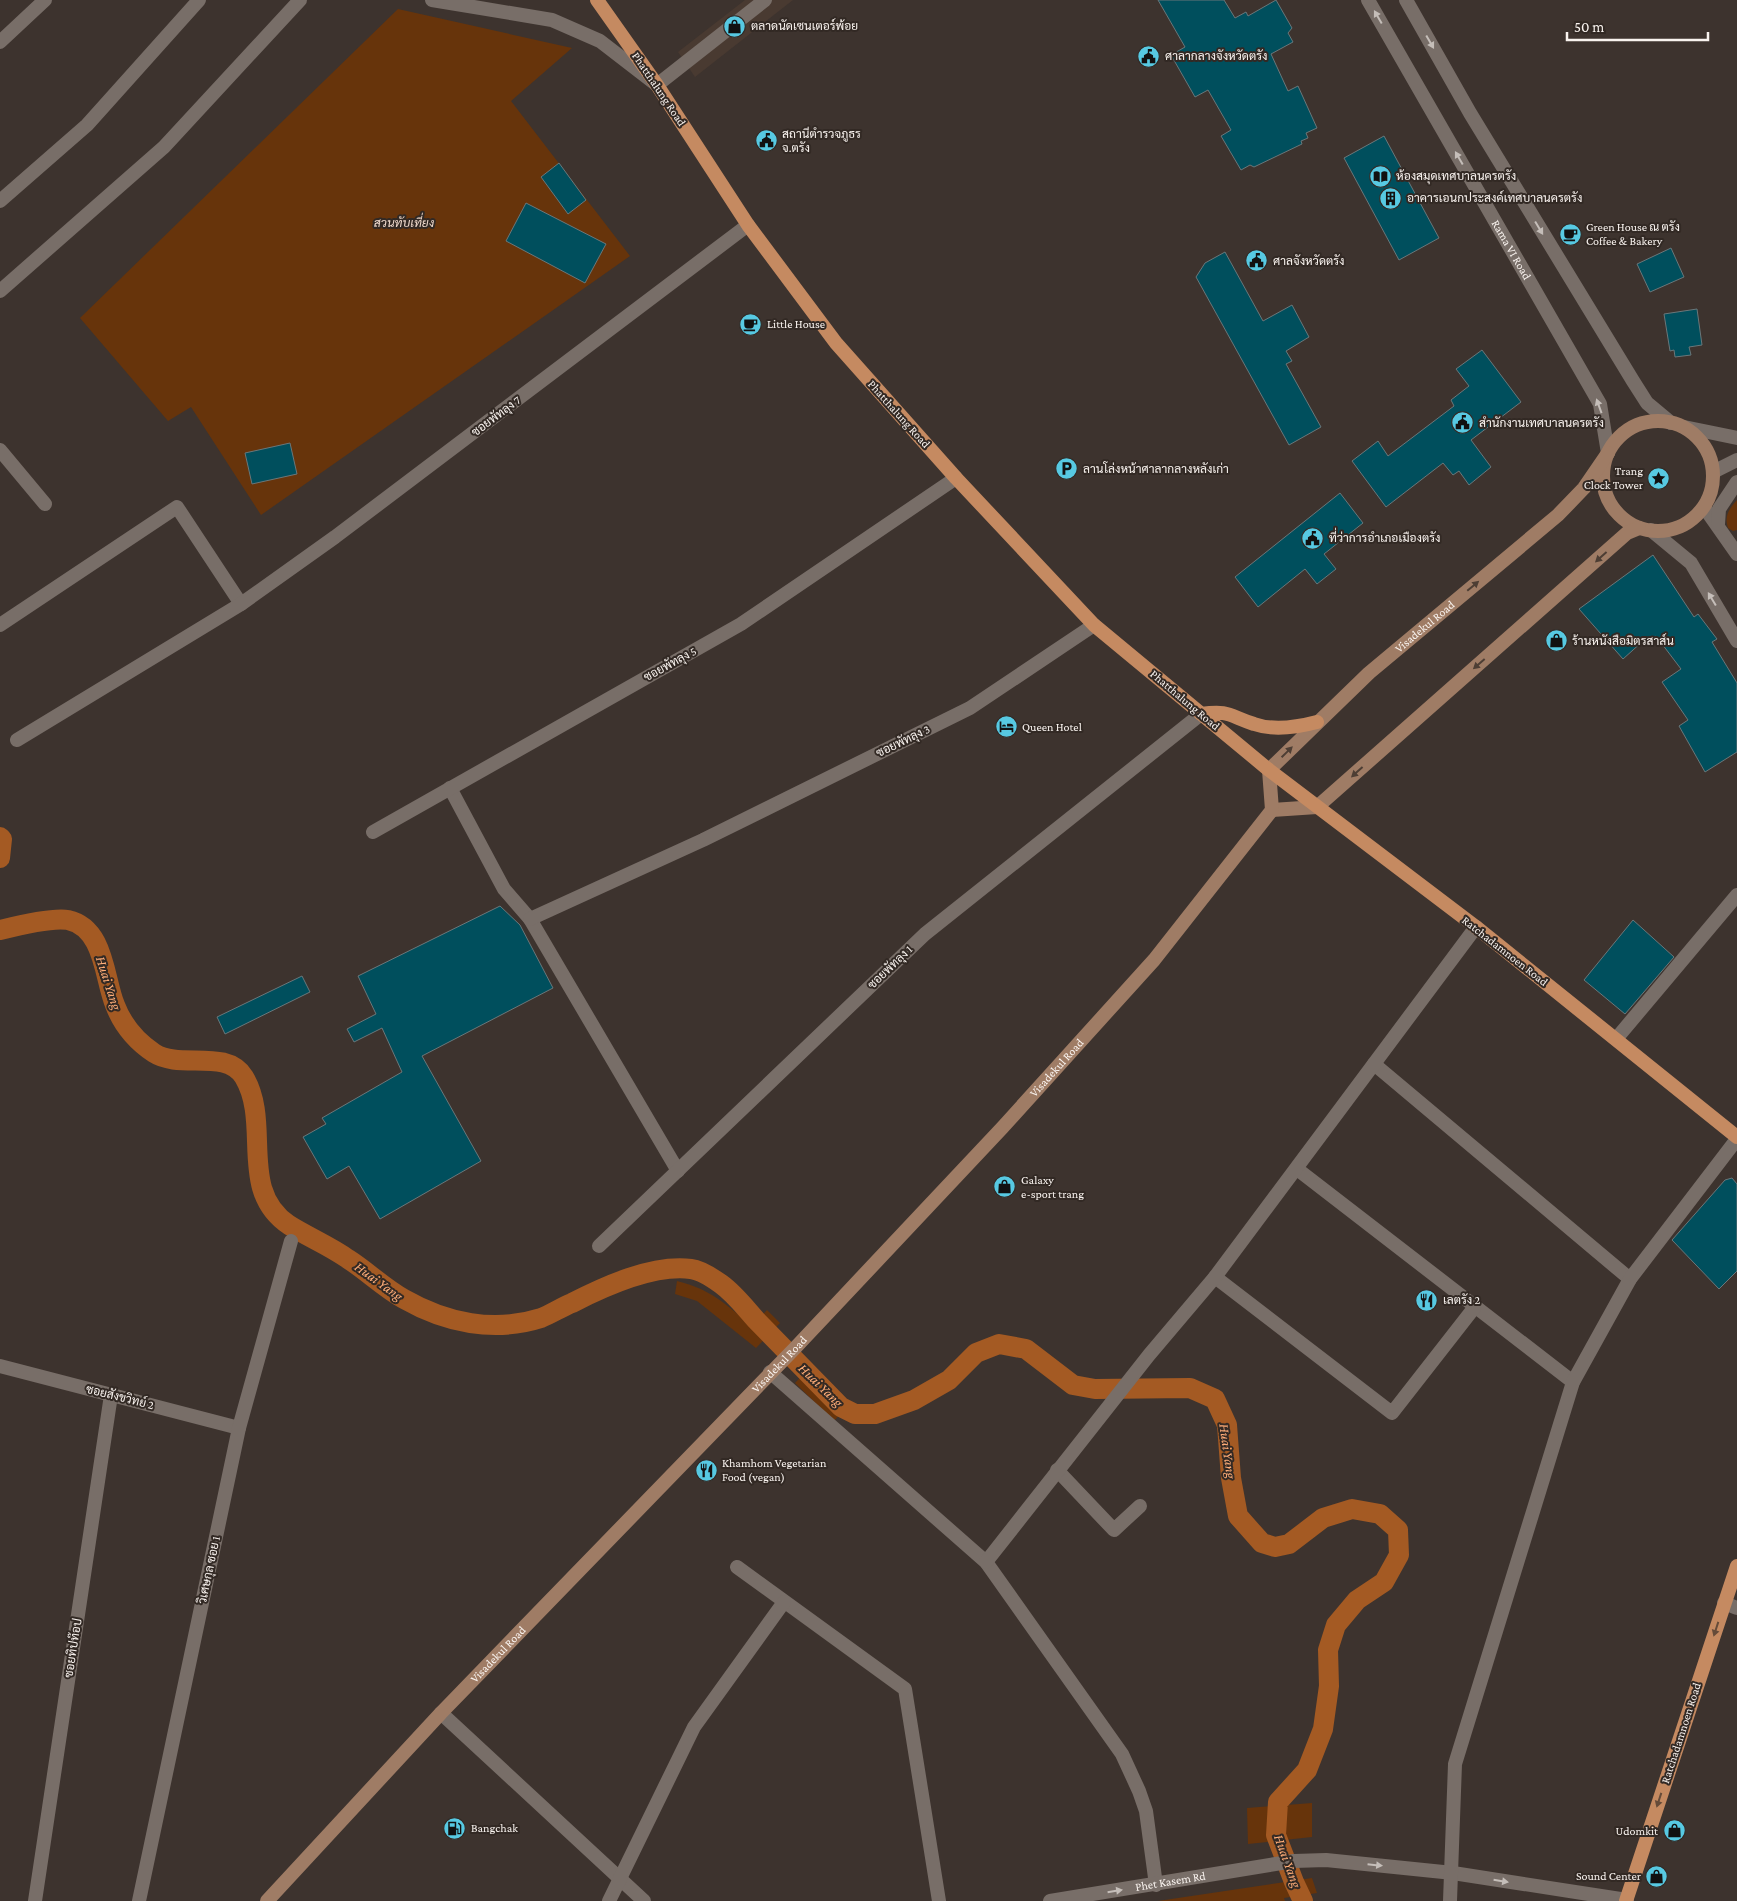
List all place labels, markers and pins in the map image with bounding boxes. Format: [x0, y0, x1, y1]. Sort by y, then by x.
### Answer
shop icon: ตลาดนัดเซนเตอร์พ้อย [723, 14, 747, 38]
place label: ตลาดนัดเซนเตอร์พ้อย [751, 18, 858, 33]
public building icon: ศาลากลางจังหวัดตรัง [1137, 44, 1161, 68]
place label: ศาลากลางจังหวัดตรัง [1165, 49, 1268, 63]
place label: สถานีตำรวจภูธร จ.ตรัง [782, 126, 861, 155]
public building icon: สถานีตำรวจภูธร จ.ตรัง [754, 129, 778, 153]
library icon: ห้องสมุดเทศบาลนครตรัง [1368, 164, 1392, 188]
place label: ห้องสมุดเทศบาลนครตรัง [1396, 169, 1516, 185]
building icon: อาคารเอนกประสงค์เทศบาลนครตรัง [1379, 186, 1403, 210]
place label: อาคารเอนกประสงค์เทศบาลนครตรัง [1407, 190, 1582, 205]
place label: Green House ณ ตรัง Coffee & Bakery [1586, 220, 1680, 248]
cafe icon: Green House ณ ตรัง Coffee & Bakery [1558, 222, 1582, 246]
public building icon: ศาลจังหวัดตรัง [1245, 249, 1269, 273]
place label: ศาลจังหวัดตรัง [1273, 254, 1345, 268]
cafe icon: Little House [739, 312, 763, 336]
place label: Little House [767, 317, 825, 331]
public building icon: สำนักงานเทศบาลนครตรัง [1451, 411, 1475, 435]
place label: สำนักงานเทศบาลนครตรัง [1479, 416, 1604, 430]
parking icon: ลานโล่งหน้าศาลากลางหลังเก่า [1055, 457, 1079, 481]
place label: ลานโล่งหน้าศาลากลางหลังเก่า [1083, 461, 1229, 476]
place label: Trang Clock Tower [1584, 464, 1644, 492]
place icon: Trang Clock Tower [1647, 466, 1671, 490]
public building icon: ที่ว่าการอำเภอเมืองตรัง [1301, 526, 1325, 550]
place label: ที่ว่าการอำเภอเมืองตรัง [1329, 527, 1441, 545]
shop icon: ร้านหนังสือมิตรสาส์น [1544, 629, 1568, 653]
place label: ร้านหนังสือมิตรสาส์น [1572, 633, 1674, 648]
hotel icon: Queen Hotel [994, 715, 1018, 739]
place label: Queen Hotel [1022, 720, 1082, 734]
place label: Galaxy e-sport trang [1021, 1173, 1084, 1201]
shop icon: Galaxy e-sport trang [993, 1175, 1017, 1199]
restaurant icon: เลตรัง 2 [1415, 1288, 1439, 1312]
place label: เลตรัง 2 [1443, 1293, 1480, 1307]
place label: Khamhom Vegetarian Food (vegan) [722, 1456, 827, 1484]
restaurant icon: Khamhom Vegetarian Food (vegan) [694, 1458, 718, 1482]
fuel station icon: Bangchak [443, 1816, 467, 1840]
shop icon: Udomkit [1662, 1819, 1686, 1843]
place label: Bangchak [471, 1821, 518, 1835]
place label: Udomkit [1616, 1824, 1659, 1838]
shop icon: Sound Center [1645, 1864, 1669, 1888]
place label: Sound Center [1576, 1869, 1642, 1883]

